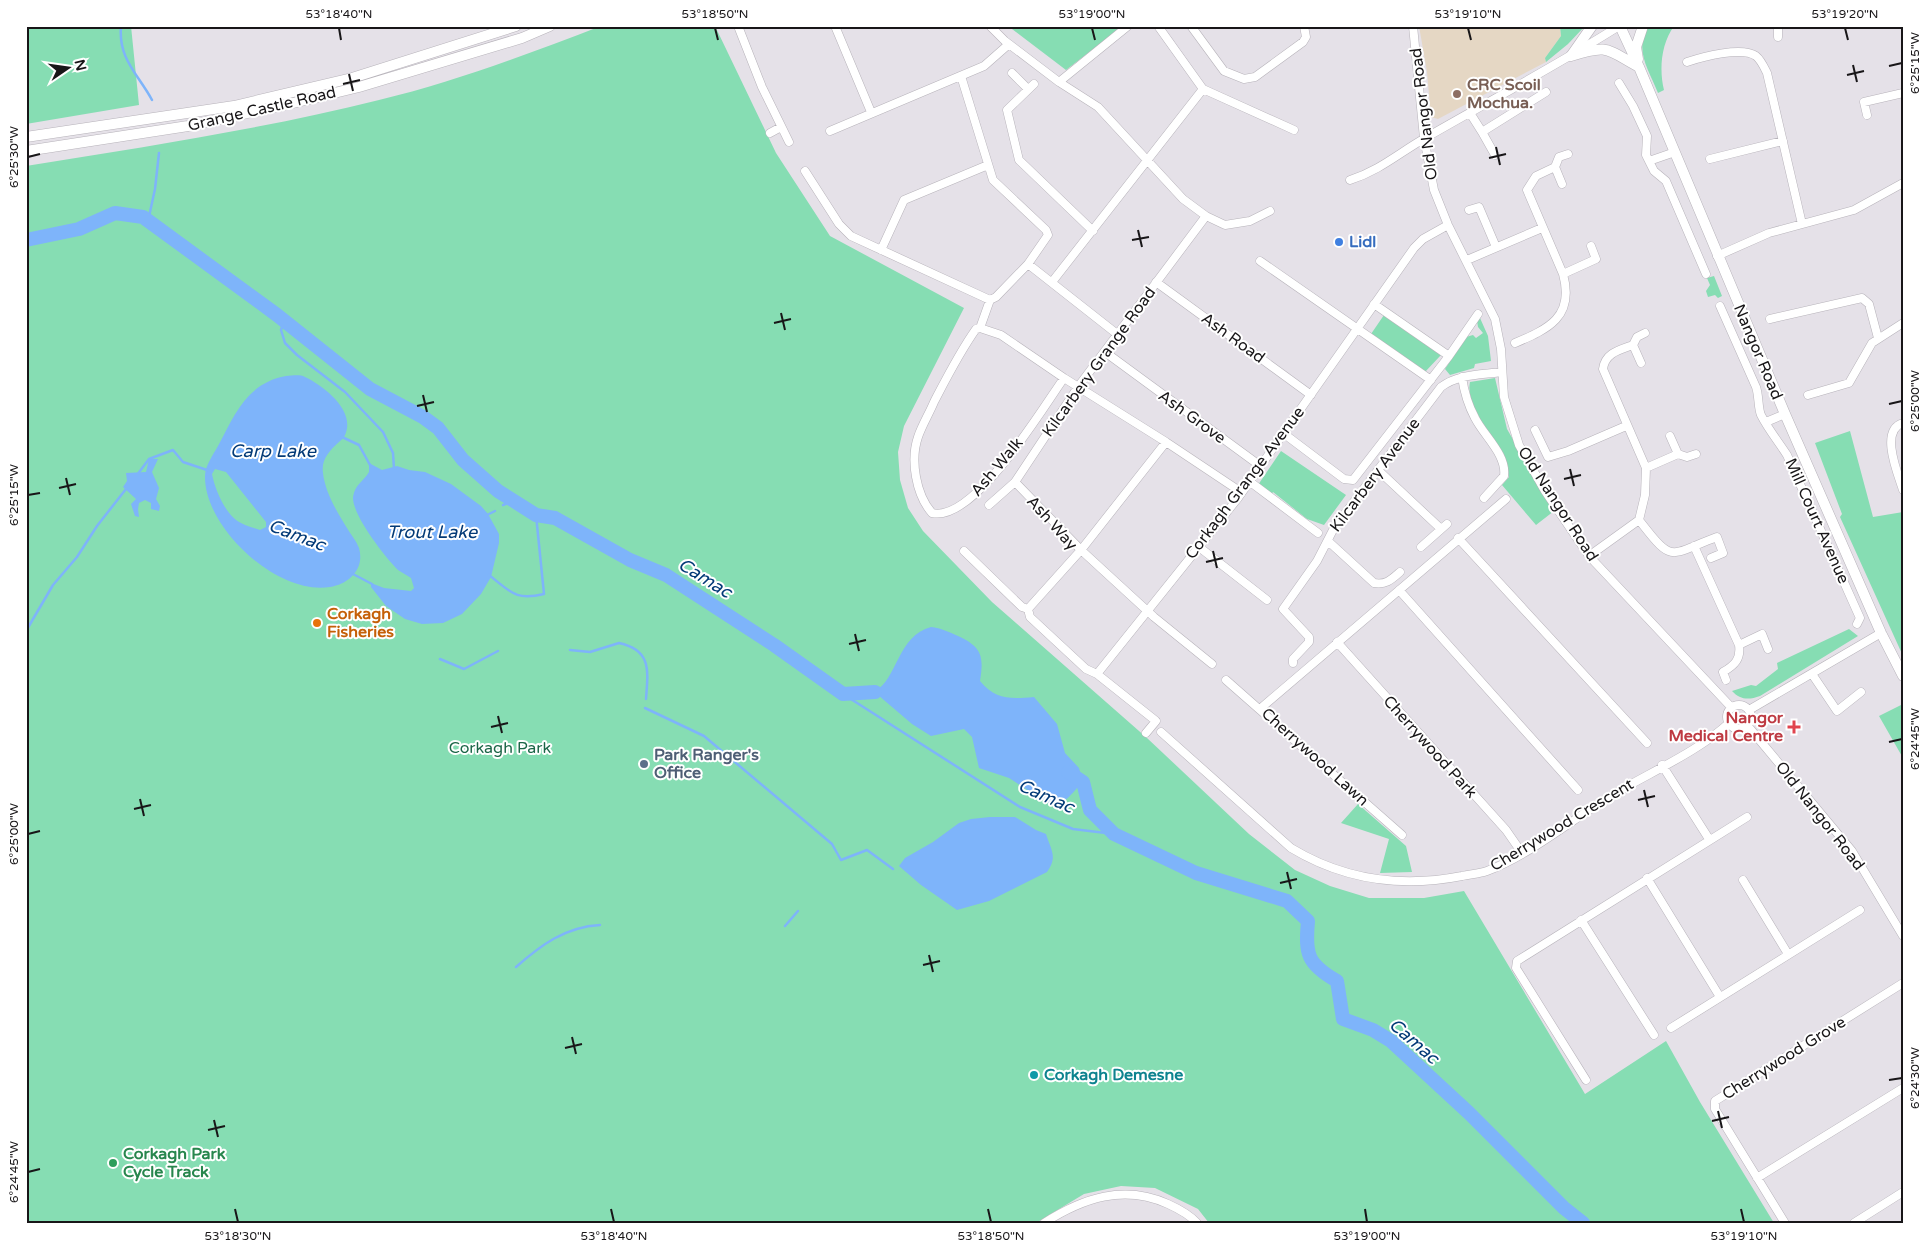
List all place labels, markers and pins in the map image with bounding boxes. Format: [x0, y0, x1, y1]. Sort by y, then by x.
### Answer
place label: CRC Scoil Mochua. [1467, 75, 1541, 113]
marker: CRC Scoil Mochua. [1451, 88, 1463, 100]
place label: Lidl [1349, 232, 1376, 252]
marker: Lidl [1333, 236, 1345, 248]
place label: Corkagh Fisheries [327, 604, 394, 642]
marker: Corkagh Fisheries [311, 617, 323, 629]
place label: Nangor Medical Centre [1668, 708, 1784, 746]
marker: Nangor Medical Centre [1787, 720, 1801, 734]
place label: Park Ranger's Office [654, 745, 759, 783]
marker: Park Ranger's Office [638, 758, 650, 770]
place label: Corkagh Demesne [1044, 1065, 1183, 1085]
marker: Corkagh Demesne [1028, 1069, 1040, 1081]
place label: Corkagh Park Cycle Track [123, 1144, 226, 1182]
marker: Corkagh Park Cycle Track [107, 1157, 119, 1169]

